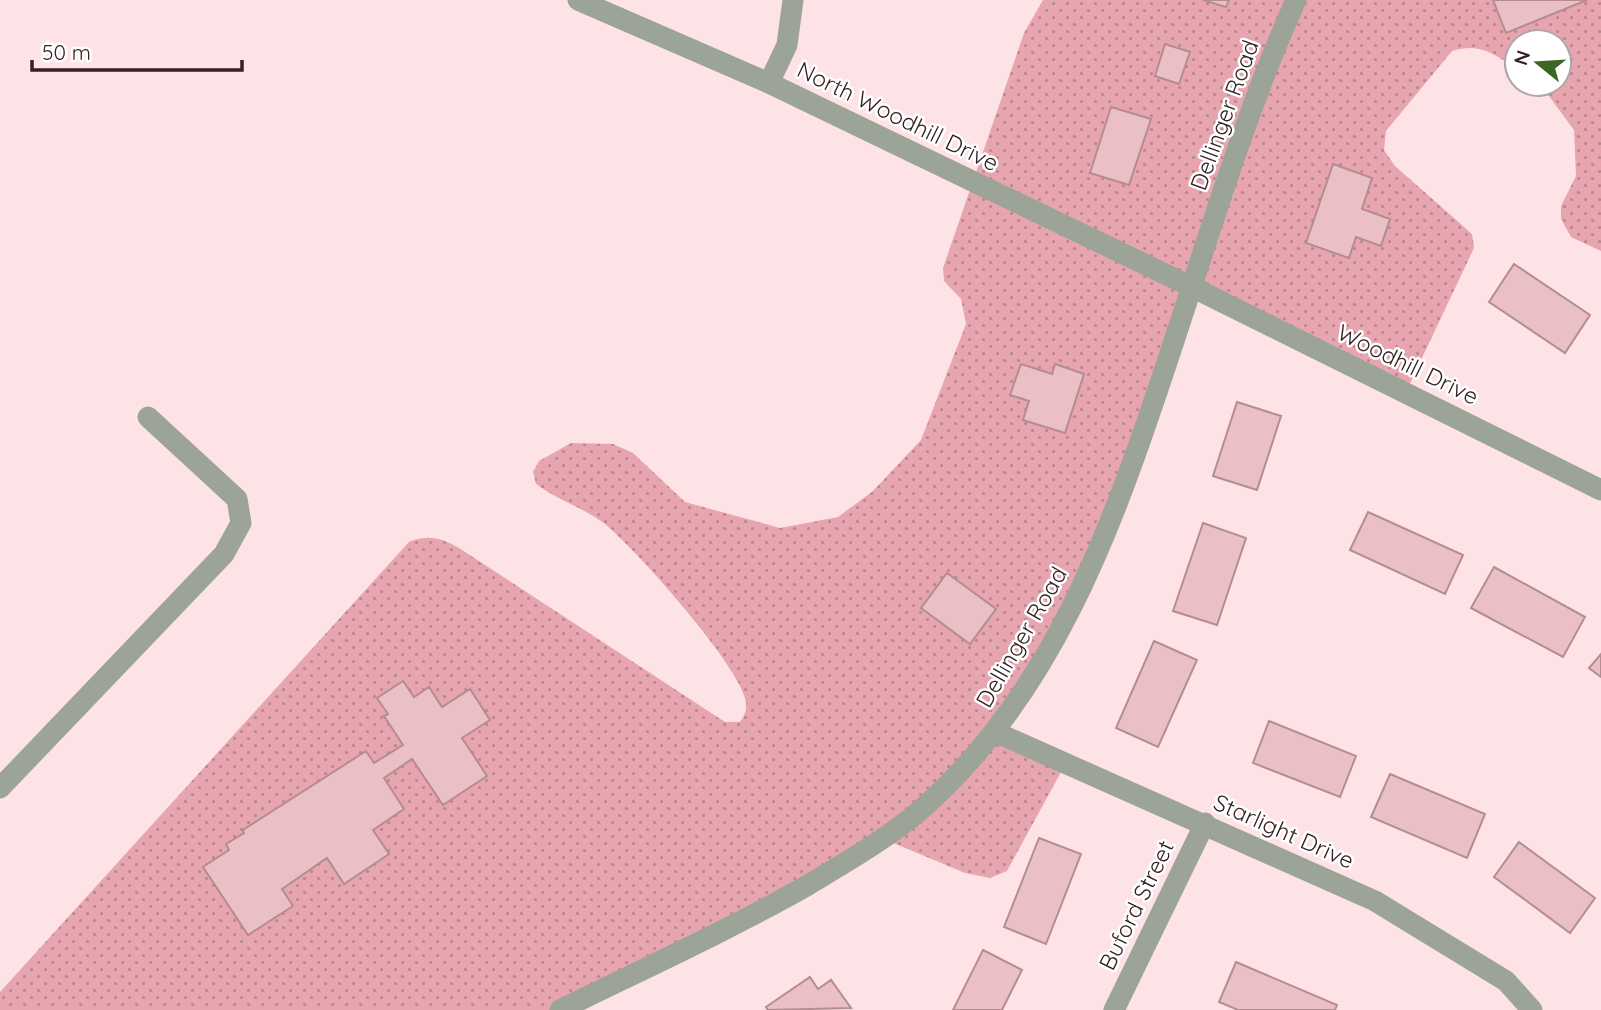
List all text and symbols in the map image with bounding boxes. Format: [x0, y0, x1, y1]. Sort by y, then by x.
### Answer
scale bar [32, 28, 242, 72]
north arrow [1503, 28, 1573, 98]
street label: Dellinger Road [1183, 36, 1265, 194]
text: 50 m [42, 39, 91, 65]
text: N [1508, 47, 1535, 68]
street label: North Woodhill Drive [793, 55, 1003, 177]
street label: Woodhill Drive [1333, 317, 1483, 411]
street label: Dellinger Road [969, 562, 1073, 712]
street label: Starlight Drive [1209, 787, 1359, 875]
street label: Buford Street [1092, 835, 1180, 975]

